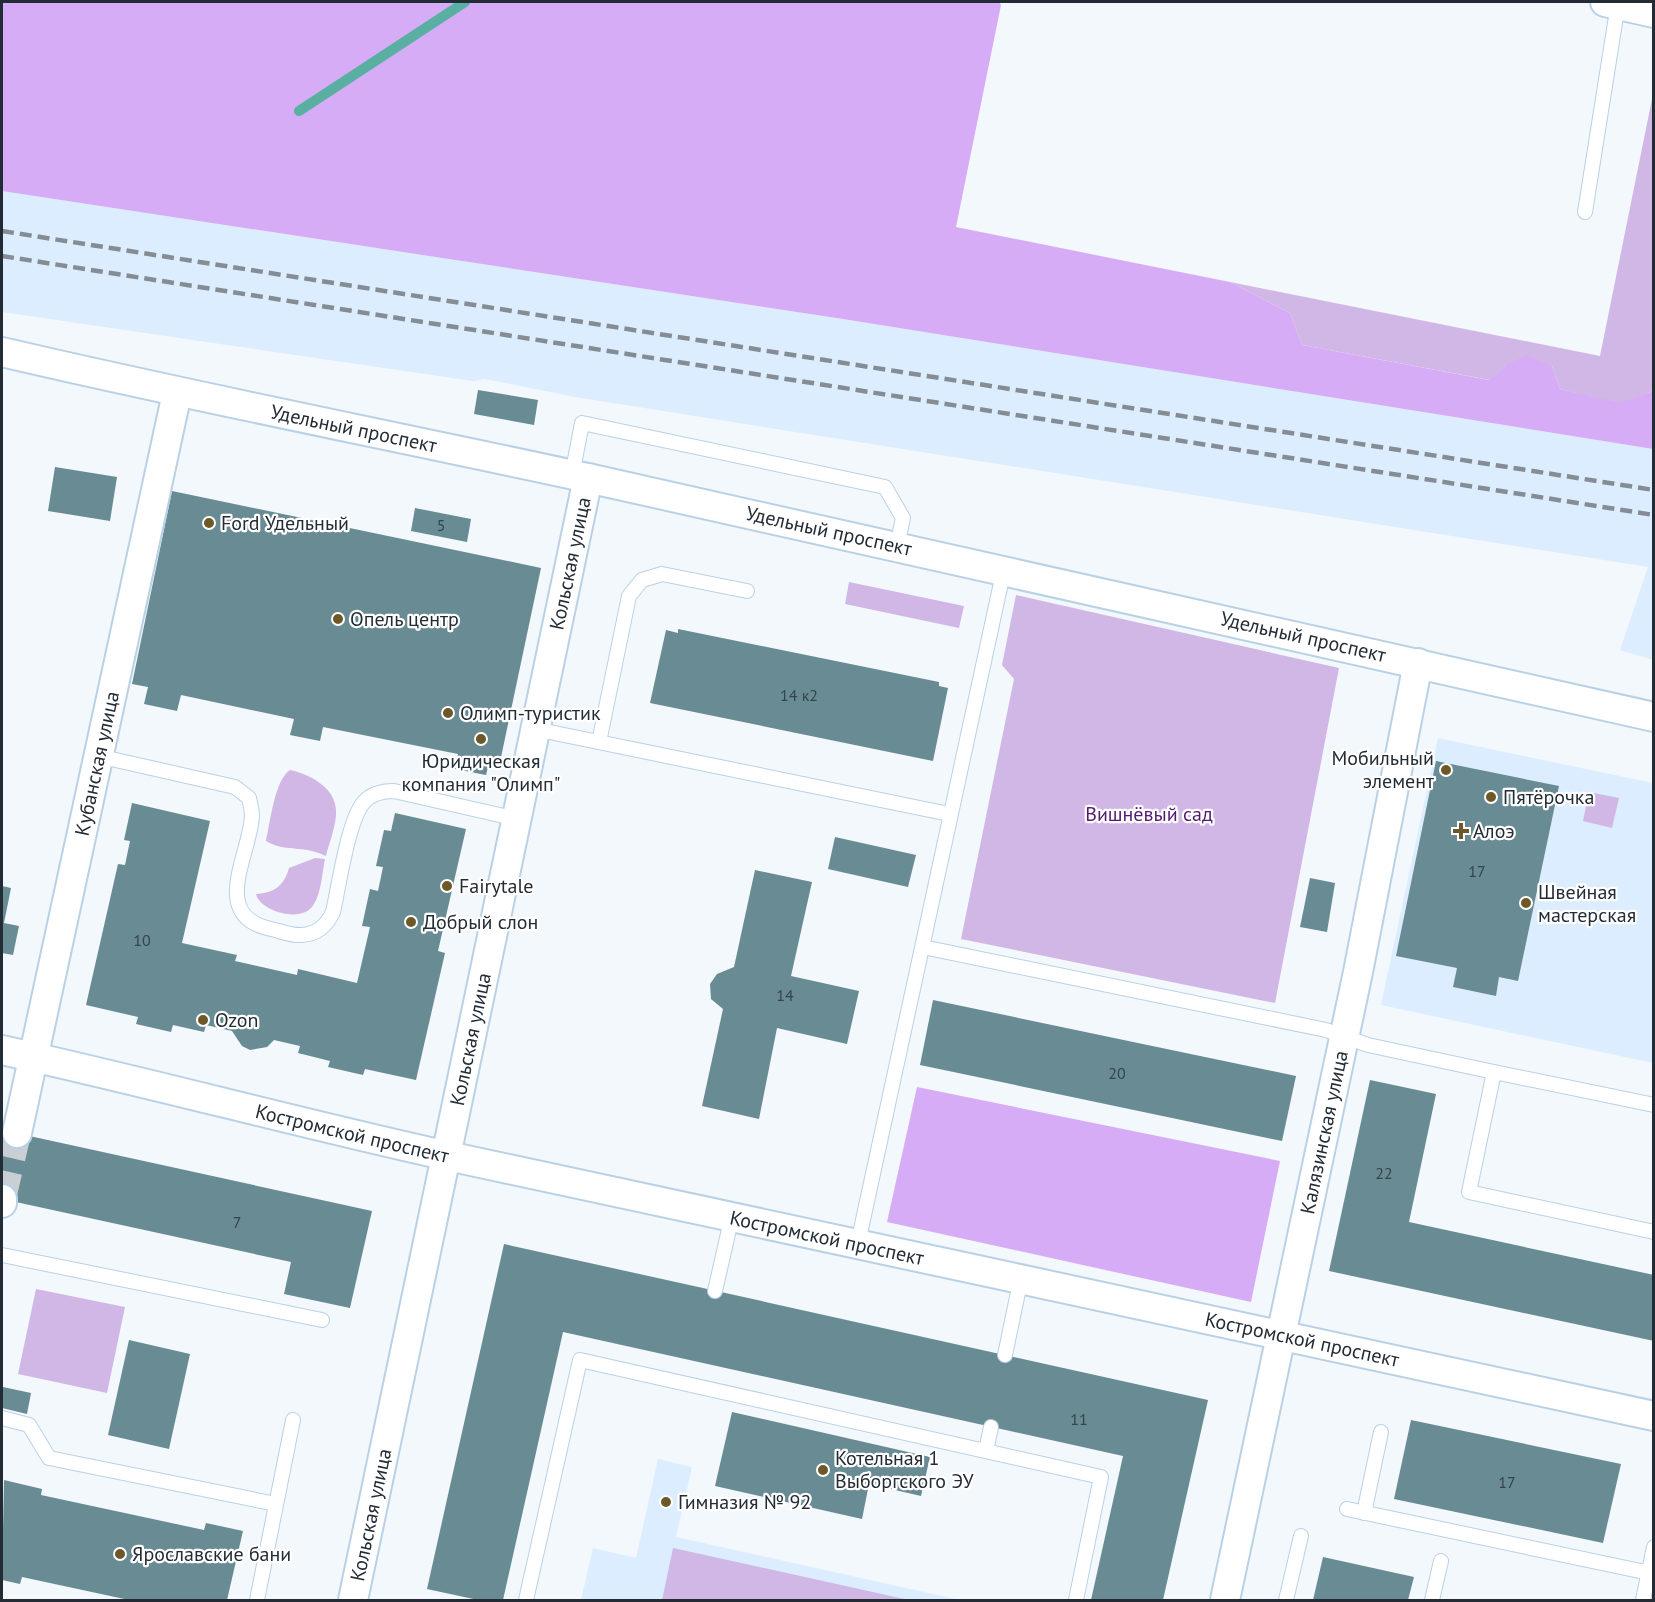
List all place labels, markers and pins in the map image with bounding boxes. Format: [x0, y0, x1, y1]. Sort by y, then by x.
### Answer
place label: Ford Удельный [221, 510, 349, 536]
marker: Ford Удельный [202, 516, 216, 530]
place label: Опель центр [350, 606, 459, 632]
marker: Опель центр [331, 612, 345, 626]
place label: Олимп-туристик [460, 700, 601, 726]
marker: Олимп-туристик [441, 706, 455, 720]
marker: Юридическая компания "Олимп" [474, 732, 488, 746]
place label: Мобильный элемент [1332, 745, 1434, 794]
place label: Юридическая компания "Олимп" [401, 748, 561, 797]
marker: Мобильный элемент [1439, 763, 1453, 777]
place label: Пятёрочка [1503, 784, 1594, 810]
marker: Пятёрочка [1484, 790, 1498, 804]
place label: Алоэ [1473, 818, 1515, 844]
marker: Алоэ [1454, 824, 1468, 838]
place label: Fairytale [459, 873, 533, 899]
marker: Fairytale [440, 879, 454, 893]
place label: Швейная мастерская [1538, 879, 1636, 928]
marker: Швейная мастерская [1519, 896, 1533, 910]
place label: Добрый слон [423, 909, 538, 935]
marker: Добрый слон [404, 915, 418, 929]
place label: Ozon [215, 1007, 259, 1033]
marker: Ozon [196, 1013, 210, 1027]
place label: Котельная 1 Выборгского ЭУ [835, 1445, 974, 1494]
marker: Котельная 1 Выборгского ЭУ [816, 1463, 830, 1477]
place label: Гимназия № 92 [678, 1489, 811, 1515]
marker: Гимназия № 92 [659, 1495, 673, 1509]
place label: Ярославские бани [132, 1541, 291, 1567]
marker: Ярославские бани [113, 1547, 127, 1561]

